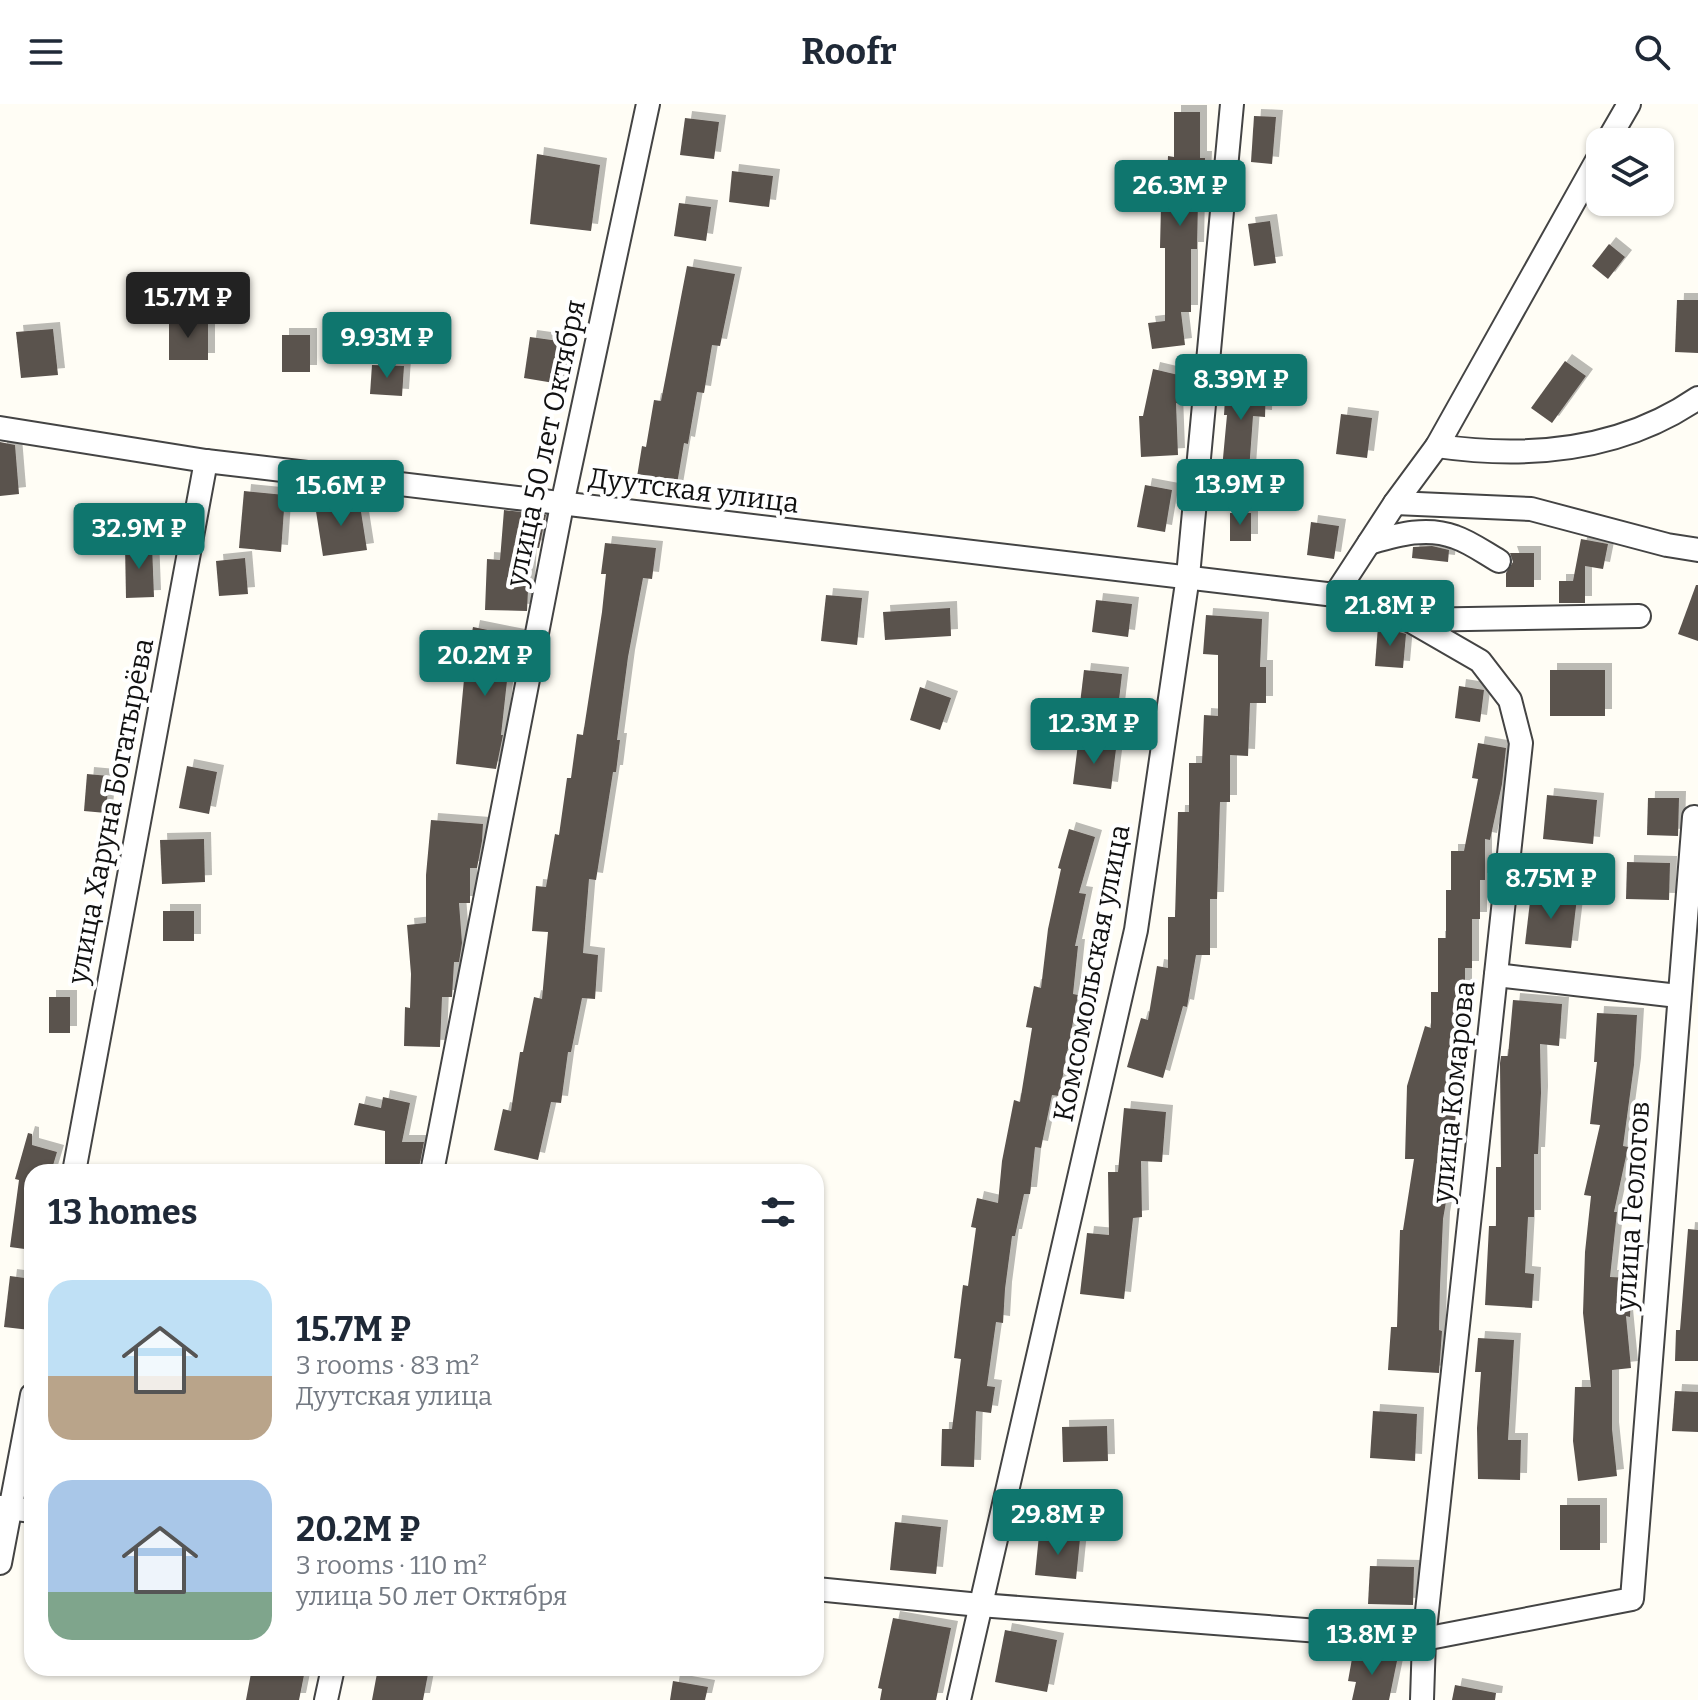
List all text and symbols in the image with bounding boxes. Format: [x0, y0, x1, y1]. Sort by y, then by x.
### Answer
icon: menu [24, 30, 68, 74]
text: Roofr [801, 30, 897, 74]
icon: search [1630, 30, 1674, 74]
map controls [1586, 128, 1674, 216]
button: layers [1586, 128, 1674, 216]
pin: 26.3M ₽ [1106, 160, 1254, 228]
text: 26.3M ₽ [1133, 170, 1227, 201]
pin: 15.7M ₽ [114, 272, 262, 340]
text: 15.7M ₽ [144, 282, 232, 313]
street label: улица 50 лет Октября [499, 297, 592, 590]
pin: 9.93M ₽ [313, 312, 461, 380]
text: 9.93M ₽ [340, 322, 434, 353]
pin: 8.39M ₽ [1167, 354, 1315, 422]
text: 8.39M ₽ [1193, 364, 1289, 395]
pin: 13.9M ₽ [1166, 459, 1314, 527]
pin: 15.6M ₽ [267, 460, 415, 528]
street label: Дуутская улица [587, 461, 801, 520]
text: 13.9M ₽ [1195, 469, 1285, 500]
text: 15.6M ₽ [296, 470, 386, 501]
pin: 32.9M ₽ [65, 503, 213, 571]
text: 32.9M ₽ [92, 513, 186, 544]
pin: 21.8M ₽ [1316, 580, 1464, 648]
text: 21.8M ₽ [1344, 590, 1436, 621]
pin: 20.2M ₽ [411, 630, 559, 698]
street label: улица Харуна Богатырёва [61, 635, 160, 988]
text: 20.2M ₽ [437, 640, 533, 671]
pin: 12.3M ₽ [1020, 698, 1168, 766]
text: 12.3M ₽ [1049, 708, 1139, 739]
street label: Комсомольская улица [1046, 822, 1136, 1124]
pin: 8.75M ₽ [1477, 853, 1625, 921]
text: 8.75M ₽ [1505, 863, 1597, 894]
street label: улица Комарова [1425, 979, 1482, 1206]
street label: улица Геологов [1609, 1100, 1656, 1313]
icon: filters [756, 1190, 800, 1234]
text: 13 homes [48, 1192, 197, 1233]
text: 15.7M ₽ [296, 1309, 411, 1350]
icon: home [112, 1312, 208, 1408]
text: 3 rooms · 83 m² [296, 1350, 479, 1381]
text: Дуутская улица [296, 1381, 492, 1412]
pin: 29.8M ₽ [984, 1489, 1132, 1557]
text: 29.8M ₽ [1011, 1499, 1105, 1530]
text: 20.2M ₽ [296, 1509, 420, 1550]
icon: home [112, 1512, 208, 1608]
text: 3 rooms · 110 m² [296, 1550, 487, 1581]
text: улица 50 лет Октября [296, 1581, 567, 1612]
pin: 13.8M ₽ [1298, 1609, 1446, 1677]
text: 13.8M ₽ [1327, 1619, 1417, 1650]

